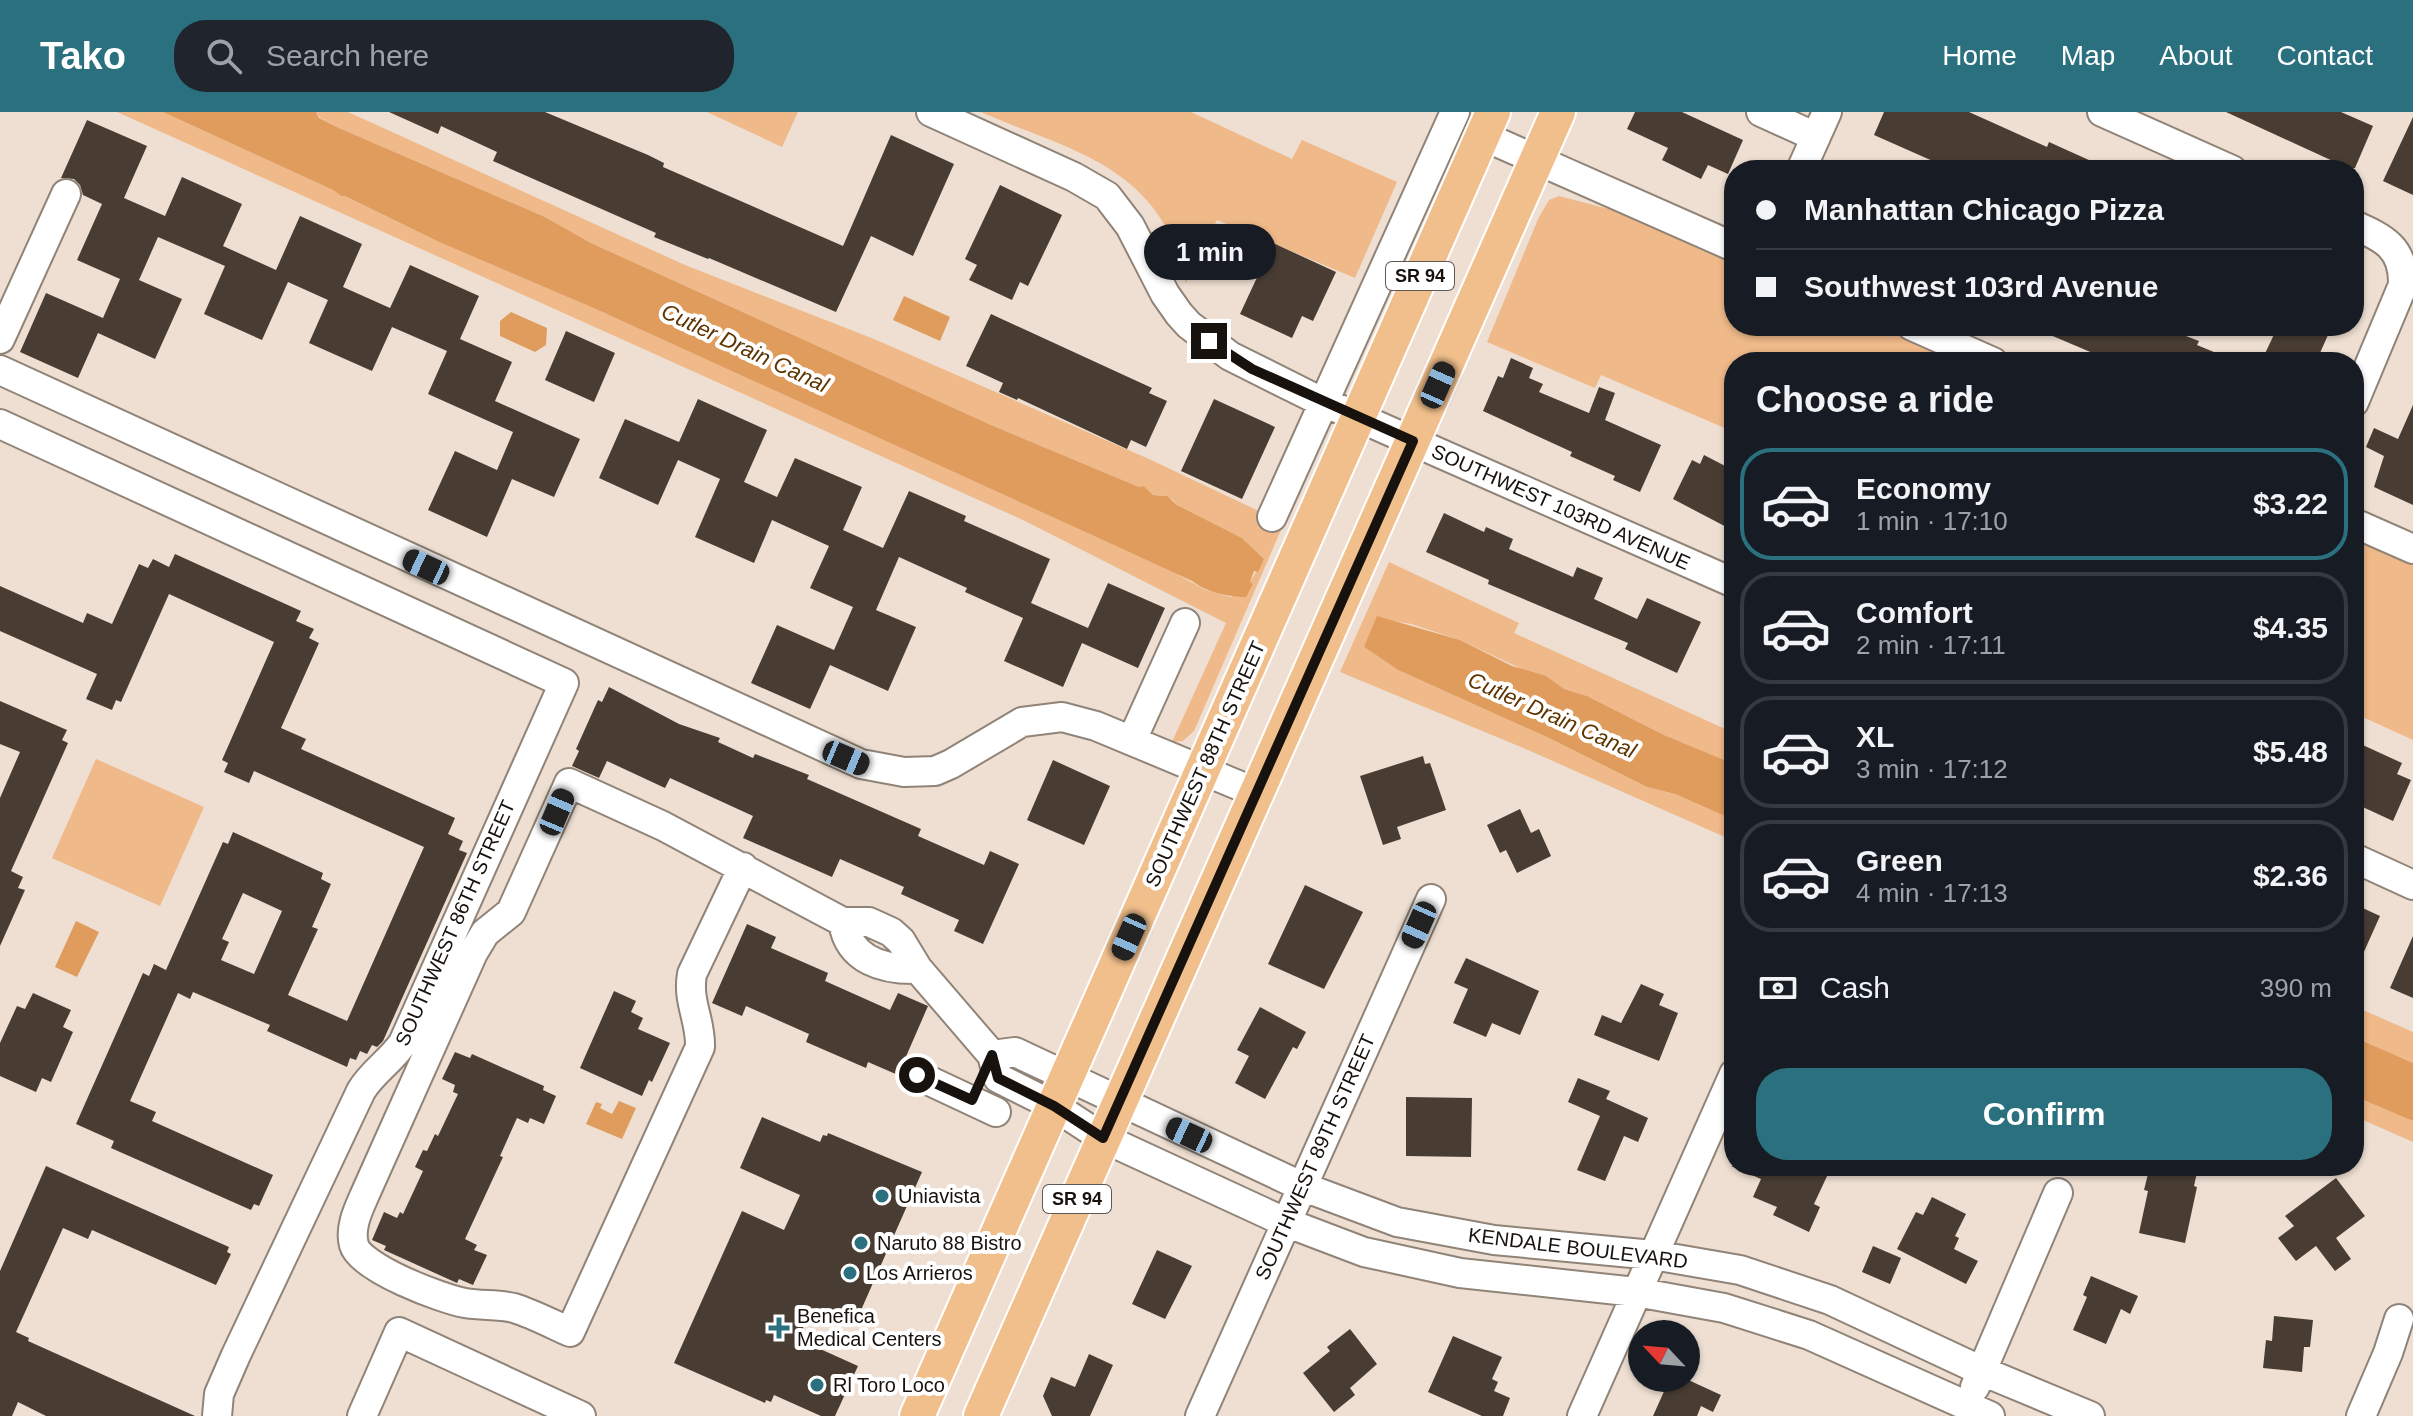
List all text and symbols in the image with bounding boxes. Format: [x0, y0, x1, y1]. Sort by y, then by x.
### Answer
search box [174, 20, 734, 92]
icon: search [202, 34, 246, 78]
text: Tako [40, 35, 126, 77]
text: Search here [266, 39, 429, 72]
text: Home [1942, 40, 2017, 71]
text: Map [2061, 40, 2115, 71]
text: About [2159, 40, 2233, 71]
text: Contact [2277, 40, 2373, 71]
text: Manhattan Chicago Pizza [1804, 193, 2164, 226]
callout: 1 min [1143, 225, 1275, 281]
text: 1 min [1176, 237, 1244, 267]
road number: SR 94 [1386, 262, 1454, 290]
text: Southwest 103rd Avenue [1804, 270, 2159, 303]
water label: Cutler Drain Canal [658, 298, 833, 398]
route end [1191, 323, 1227, 359]
car [1417, 358, 1459, 412]
text: Choose a ride [1756, 379, 1994, 420]
street label: SOUTHWEST 103RD AVENUE [1428, 440, 1694, 574]
icon: car [1760, 468, 1832, 540]
text: Economy [1856, 472, 1991, 505]
text: $3.22 [2253, 487, 2328, 520]
text: 1 min · 17:10 [1856, 506, 2008, 536]
car [399, 546, 453, 588]
icon: car [1760, 592, 1832, 664]
text: Comfort [1856, 596, 1973, 629]
text: $4.35 [2253, 611, 2328, 644]
text: 2 min · 17:11 [1856, 630, 2006, 660]
street label: SOUTHWEST 88TH STREET [1141, 638, 1269, 890]
water label: Cutler Drain Canal [1464, 667, 1641, 764]
icon: car [1760, 716, 1832, 788]
text: XL [1856, 720, 1894, 753]
text: $5.48 [2253, 735, 2328, 768]
car [819, 738, 873, 778]
text: 3 min · 17:12 [1856, 754, 2008, 784]
car [537, 785, 577, 839]
street label: SOUTHWEST 86TH STREET [391, 797, 519, 1049]
icon: car [1760, 840, 1832, 912]
text: Green [1856, 844, 1943, 877]
text: $2.36 [2253, 859, 2328, 892]
text: 4 min · 17:13 [1856, 878, 2008, 908]
car [1398, 898, 1440, 952]
car [1108, 910, 1150, 964]
icon: cash [1756, 966, 1800, 1010]
text: Cash [1820, 971, 1890, 1004]
text: 390 m [2260, 973, 2332, 1003]
street label: SOUTHWEST 89TH STREET [1251, 1031, 1379, 1283]
route start [899, 1057, 935, 1093]
button: Confirm [1756, 1068, 2332, 1160]
car [1162, 1114, 1216, 1156]
place label: Uniavista [898, 1185, 981, 1207]
road number: SR 94 [1043, 1185, 1111, 1213]
marker: Uniavista [873, 1187, 891, 1205]
street label: KENDALE BOULEVARD [1467, 1224, 1689, 1272]
place label: Naruto 88 Bistro [877, 1232, 1022, 1254]
marker: Naruto 88 Bistro [852, 1234, 870, 1252]
place label: Los Arrieros [866, 1262, 973, 1284]
marker: Los Arrieros [841, 1264, 859, 1282]
place label: Benefica Medical Centers [797, 1305, 942, 1350]
marker: Benefica Medical Centers [768, 1317, 790, 1339]
north arrow [1628, 1320, 1700, 1392]
map controls [1628, 1320, 1700, 1392]
place label: Rl Toro Loco [833, 1374, 945, 1396]
marker: Rl Toro Loco [808, 1376, 826, 1394]

